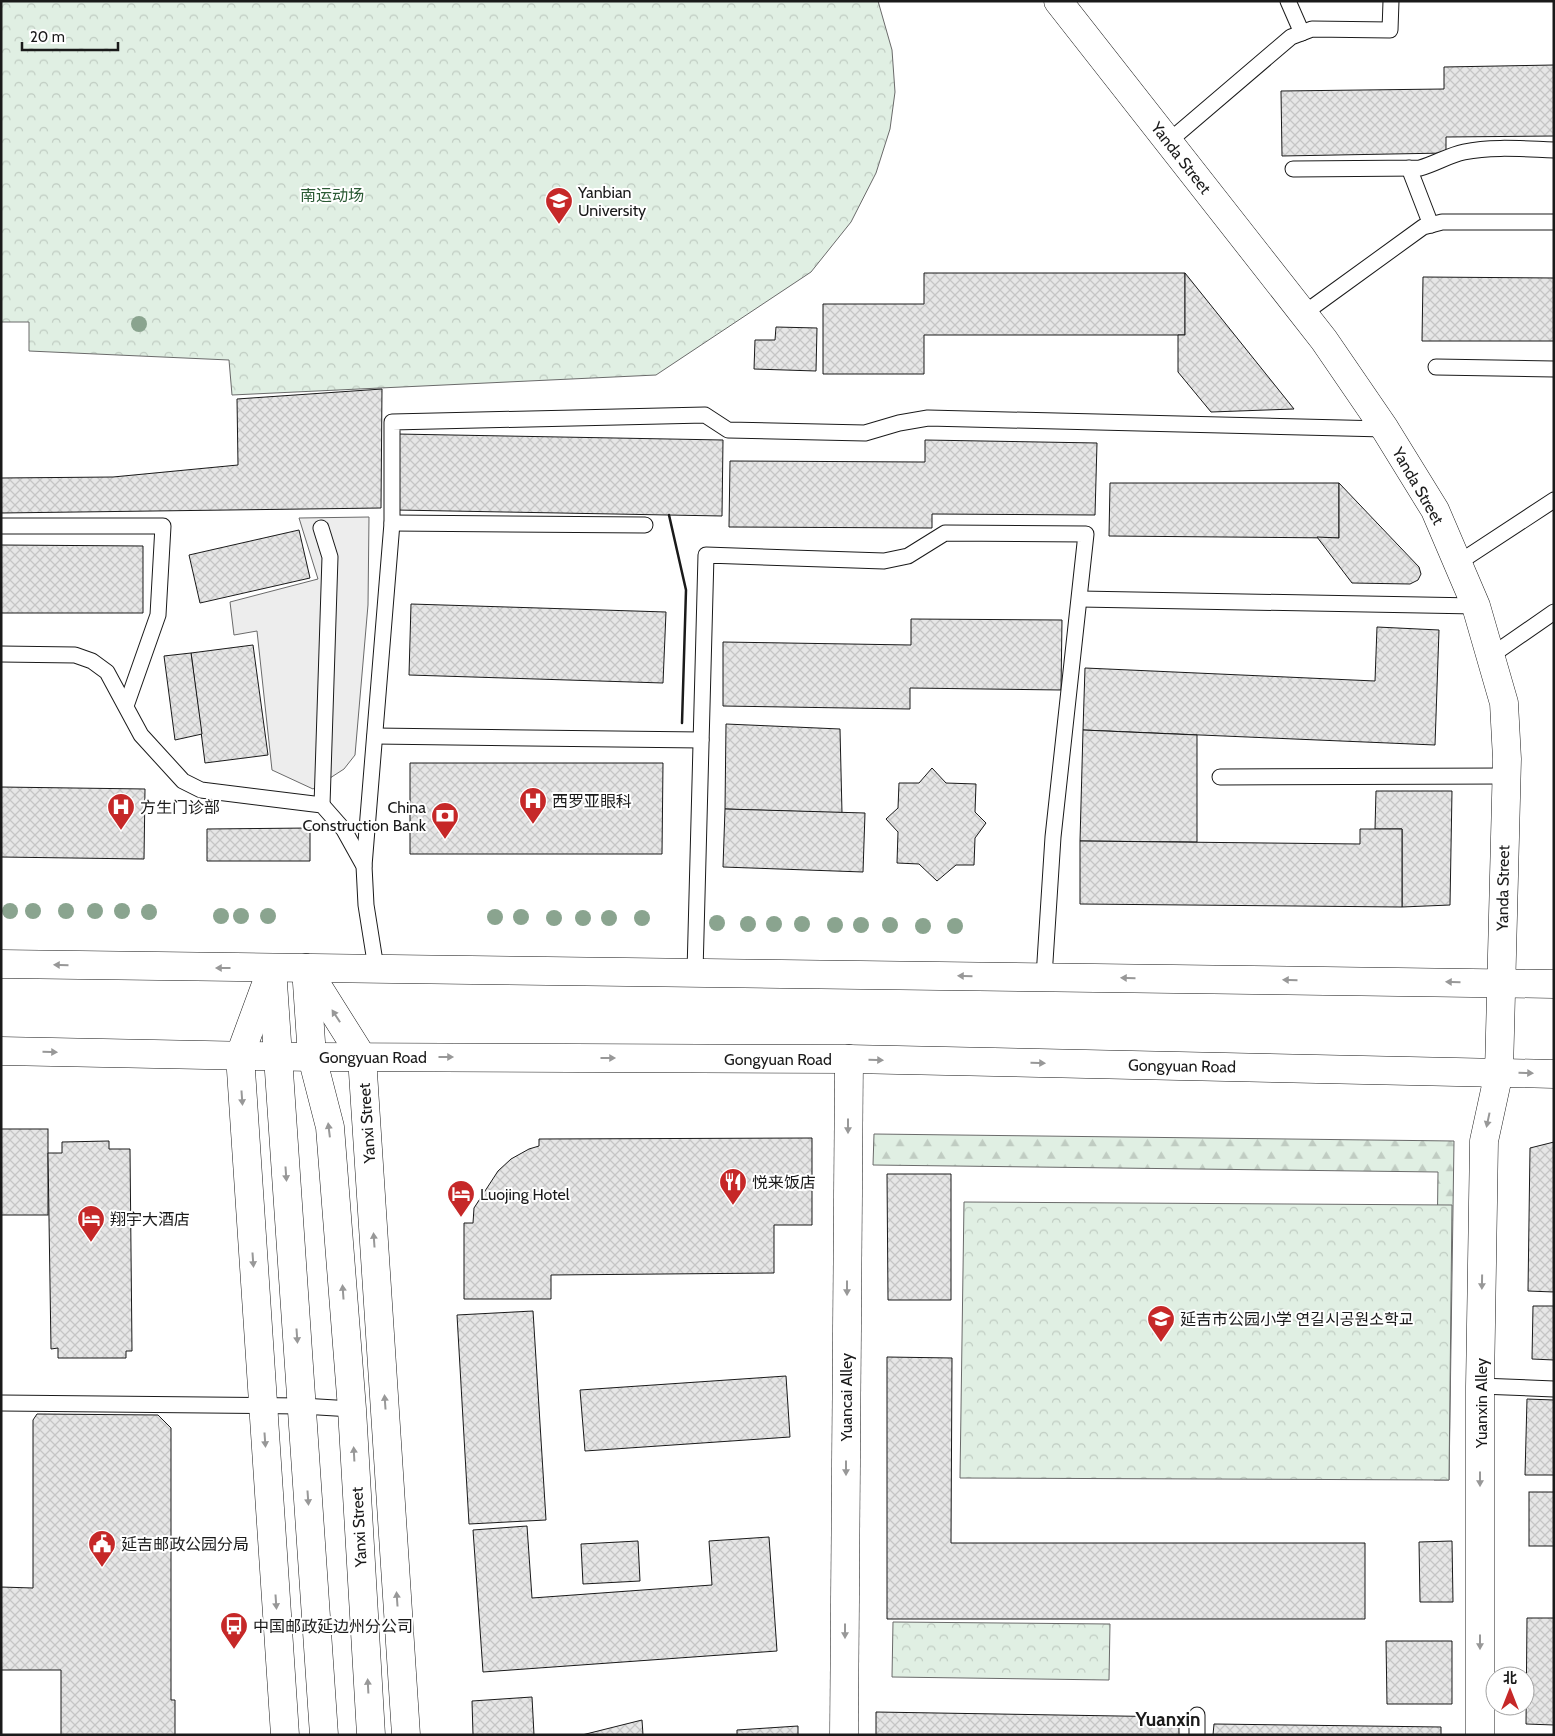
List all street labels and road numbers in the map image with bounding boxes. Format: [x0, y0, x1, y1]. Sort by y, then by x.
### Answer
street label: Yanda Street [1146, 118, 1215, 198]
street label: Yanda Street [1388, 443, 1448, 528]
street label: Yanda Street [1493, 844, 1513, 932]
street label: Gongyuan Road [319, 1048, 427, 1067]
street label: Gongyuan Road [724, 1050, 832, 1069]
street label: Gongyuan Road [1128, 1056, 1236, 1076]
street label: Yanxi Street [355, 1082, 379, 1165]
street label: Yuancai Alley [837, 1353, 856, 1442]
street label: Yuanxin Alley [1472, 1358, 1491, 1449]
street label: Yanxi Street [347, 1486, 371, 1569]

